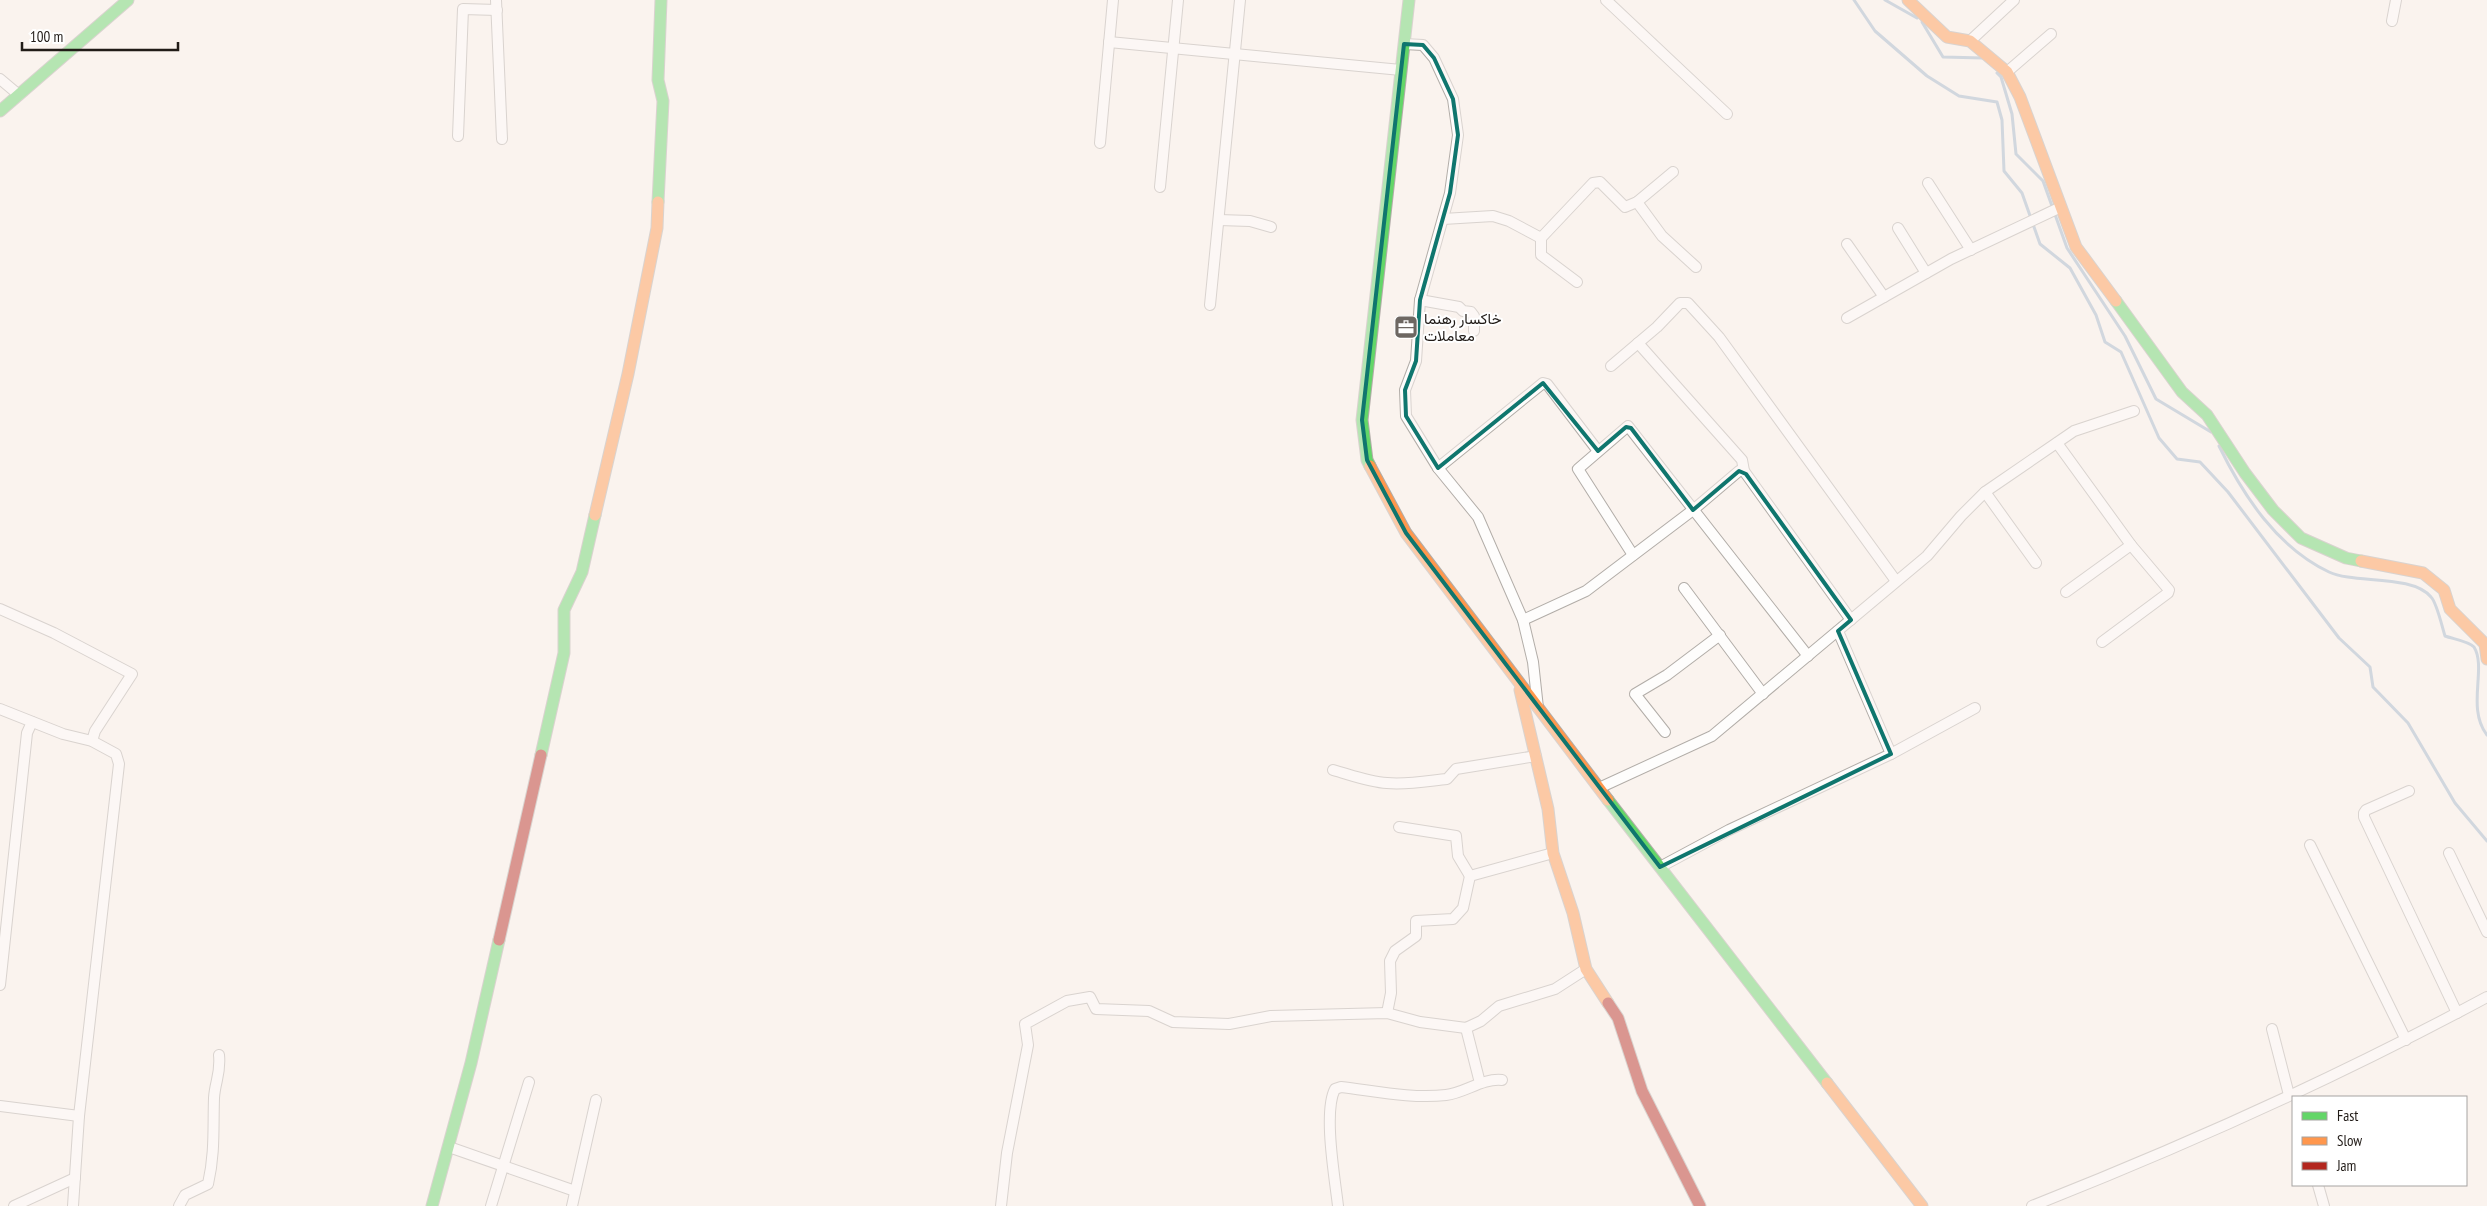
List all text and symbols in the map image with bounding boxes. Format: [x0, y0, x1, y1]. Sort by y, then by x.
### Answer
scale bar [22, 20, 179, 52]
text: 100 m [30, 27, 63, 46]
place label: خاکسار رهنما معاملات [1424, 309, 1502, 345]
office icon: خاکسار رهنما معاملات [1393, 314, 1419, 340]
legend [2292, 1096, 2467, 1186]
text: Fast [2337, 1106, 2358, 1125]
text: Slow [2337, 1131, 2362, 1150]
text: Jam [2336, 1156, 2356, 1175]

